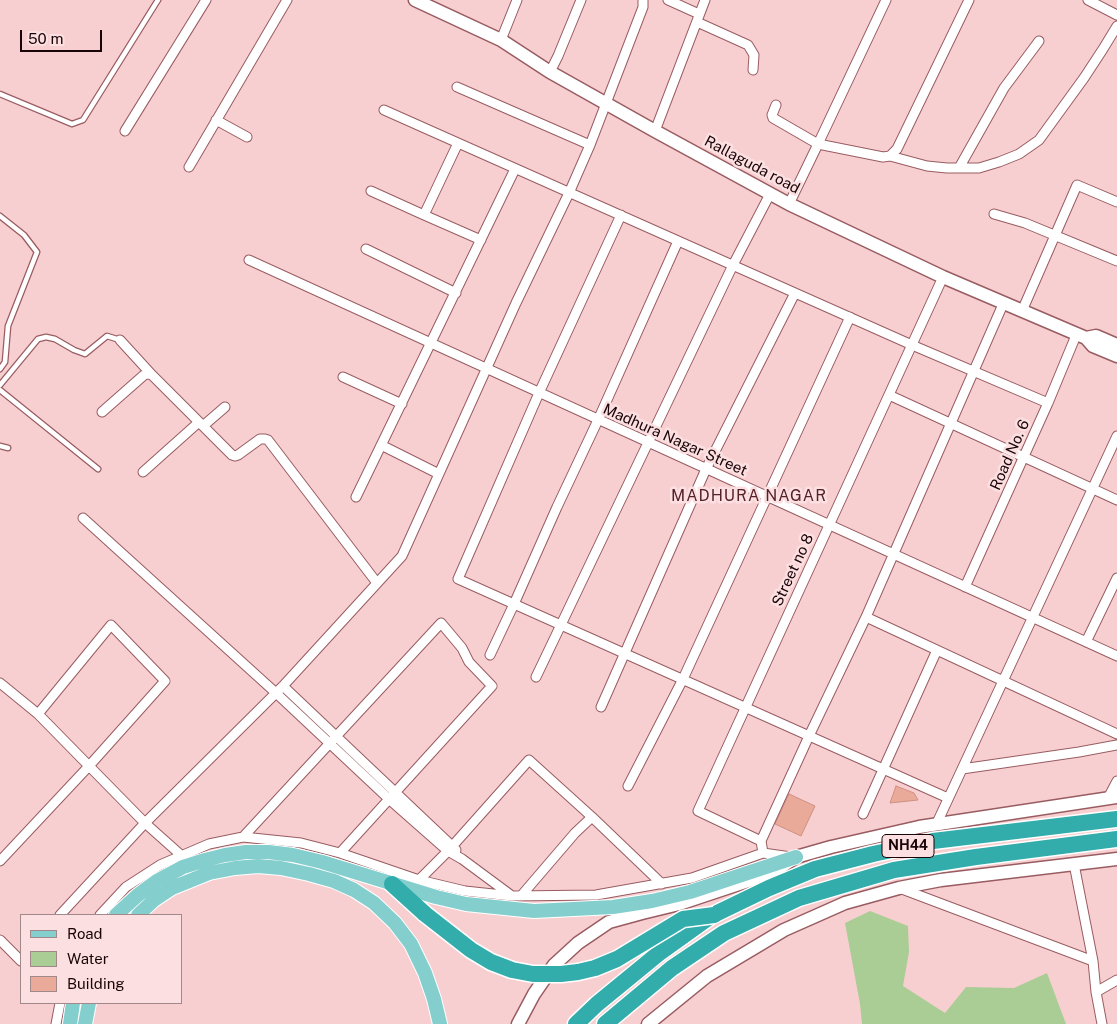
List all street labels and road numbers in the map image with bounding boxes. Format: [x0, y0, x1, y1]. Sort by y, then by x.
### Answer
street label: Rallaguda road [701, 132, 803, 198]
street label: Madhura Nagar Street [600, 400, 750, 480]
street label: Road No. 6 [986, 417, 1034, 493]
street label: Street no 8 [768, 531, 818, 609]
road number: NH44 [882, 834, 934, 858]

